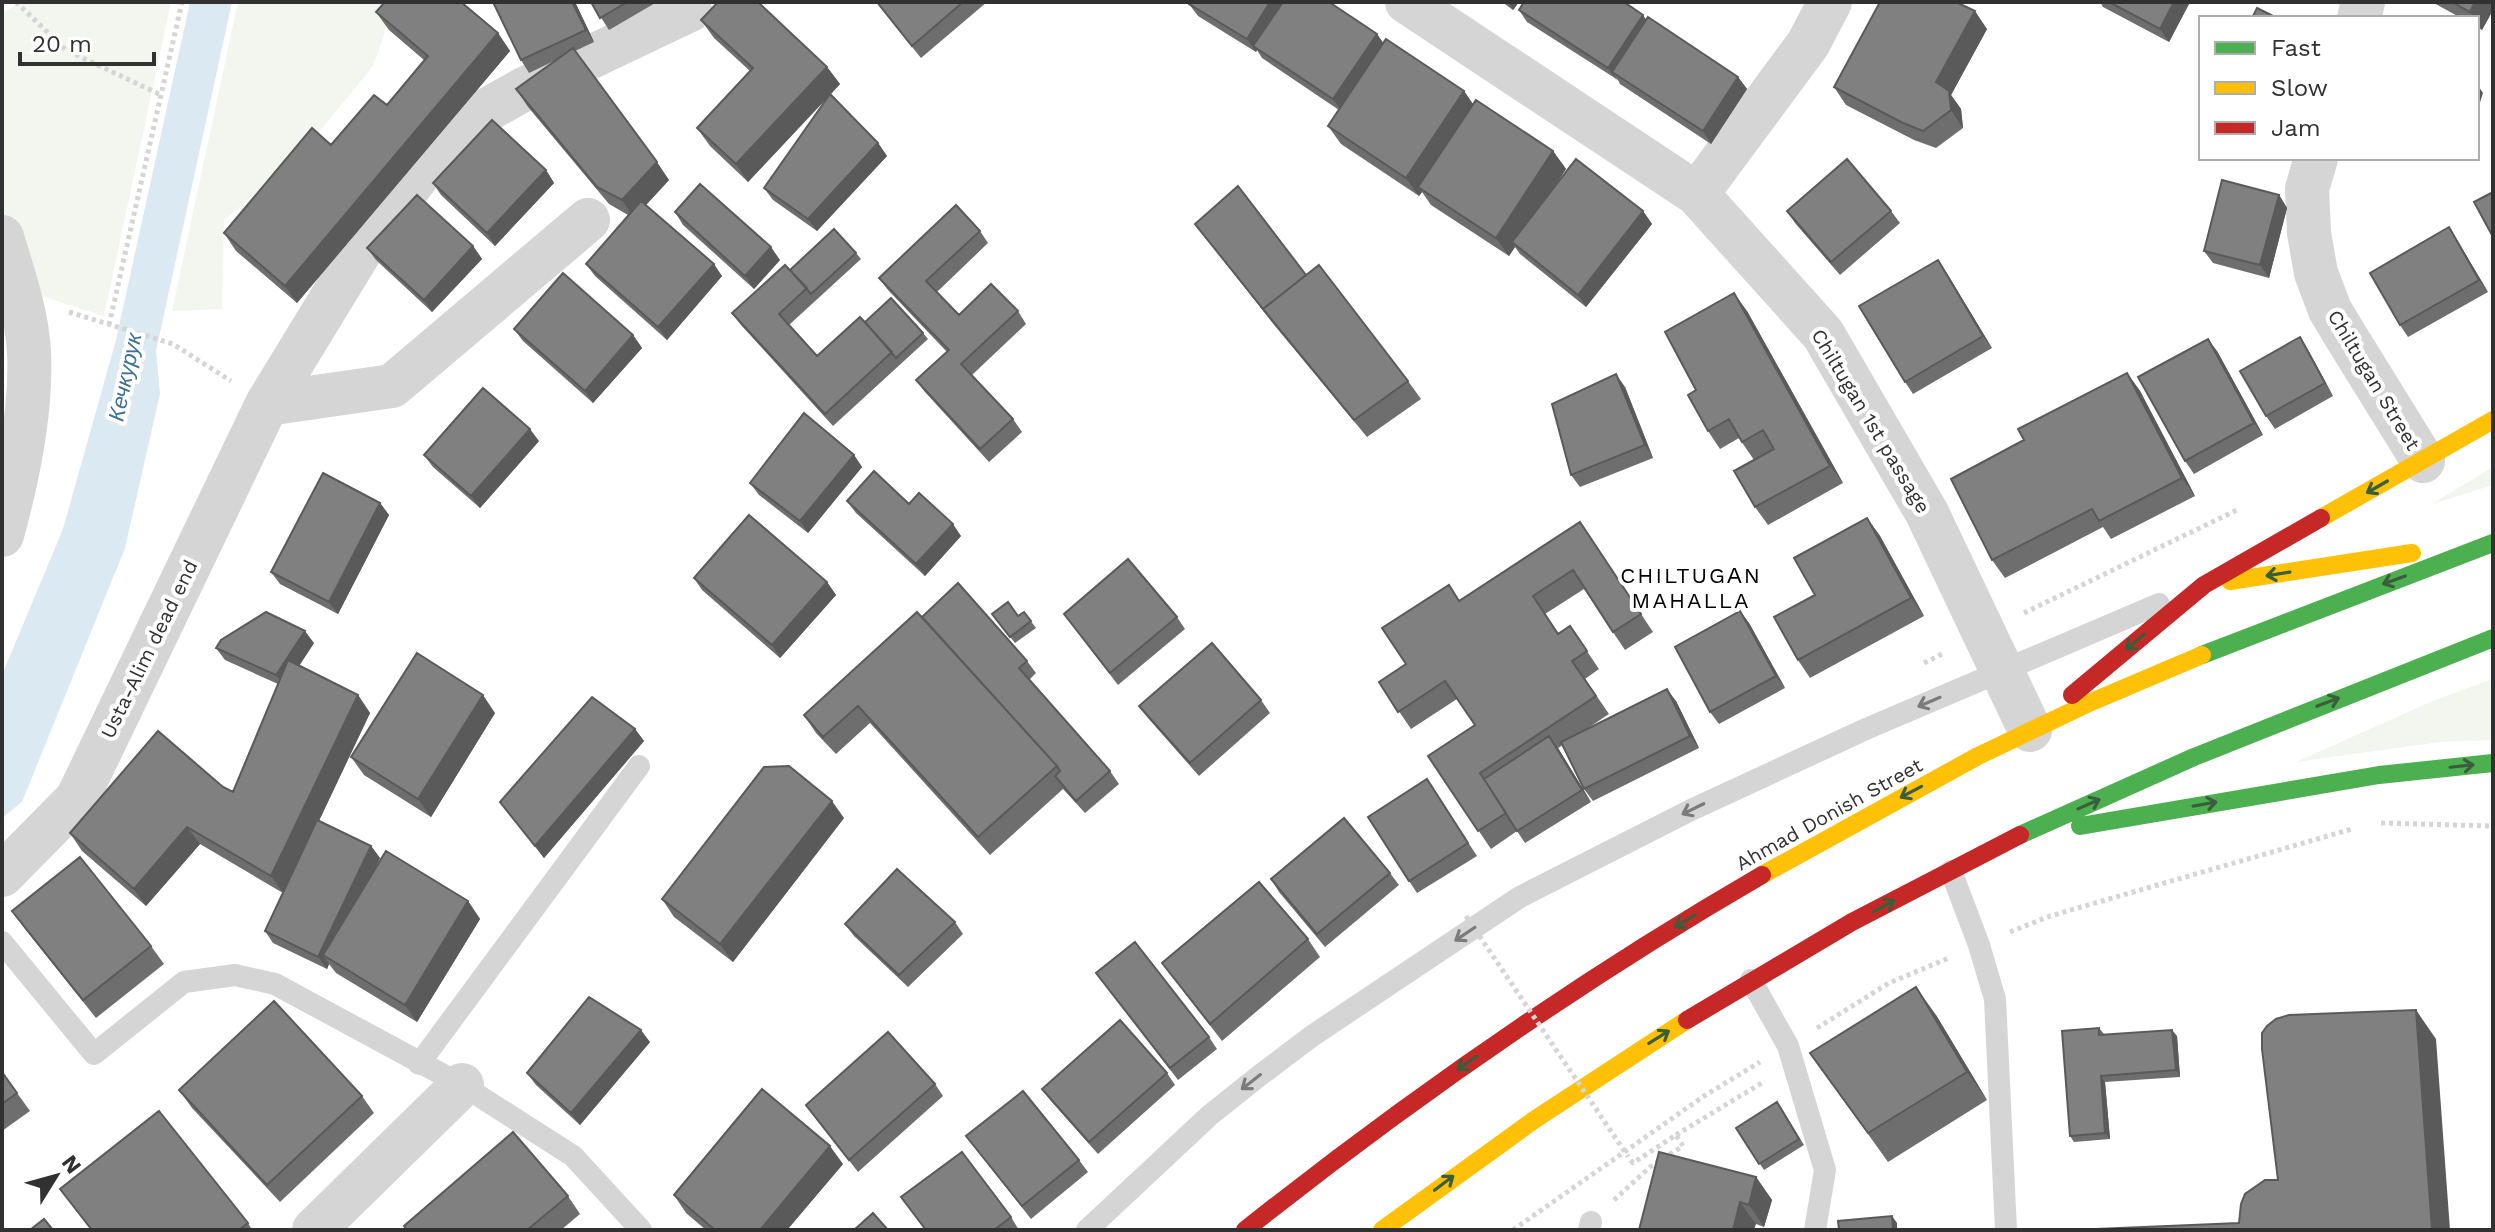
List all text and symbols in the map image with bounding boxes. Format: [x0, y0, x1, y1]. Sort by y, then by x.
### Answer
scale bar [20, 16, 154, 66]
legend [2199, 16, 2479, 160]
text: 20 m [32, 30, 92, 58]
text: Fast [2271, 34, 2321, 62]
text: Slow [2271, 74, 2328, 102]
text: Jam [2271, 114, 2321, 142]
street label: Chiltugan Street [2323, 306, 2426, 455]
street label: Chiltugan 1st passage [1806, 325, 1936, 517]
water label: Кечкурук [103, 329, 147, 423]
one-way arrow [2366, 479, 2389, 495]
street label: Usta-Alim dead end [95, 556, 203, 742]
district label: CHILTUGАN MAHALLA [1620, 563, 1762, 613]
one-way arrow [2265, 567, 2291, 582]
one-way arrow [2382, 573, 2407, 588]
one-way arrow [2126, 633, 2146, 651]
one-way arrow [2315, 694, 2340, 708]
one-way arrow [1918, 695, 1942, 710]
street label: Ahmad Donish Street [1732, 752, 1927, 875]
one-way arrow [2448, 759, 2475, 774]
one-way arrow [1900, 785, 1924, 801]
one-way arrow [2077, 796, 2101, 811]
one-way arrow [2192, 796, 2218, 811]
one-way arrow [1681, 802, 1705, 818]
one-way arrow [1871, 898, 1895, 914]
one-way arrow [1674, 914, 1697, 930]
one-way arrow [1454, 926, 1477, 942]
one-way arrow [1647, 1028, 1670, 1044]
one-way arrow [1457, 1055, 1479, 1071]
one-way arrow [1241, 1074, 1262, 1091]
north arrow [16, 1136, 96, 1216]
text: N [57, 1150, 86, 1178]
one-way arrow [1433, 1175, 1454, 1192]

